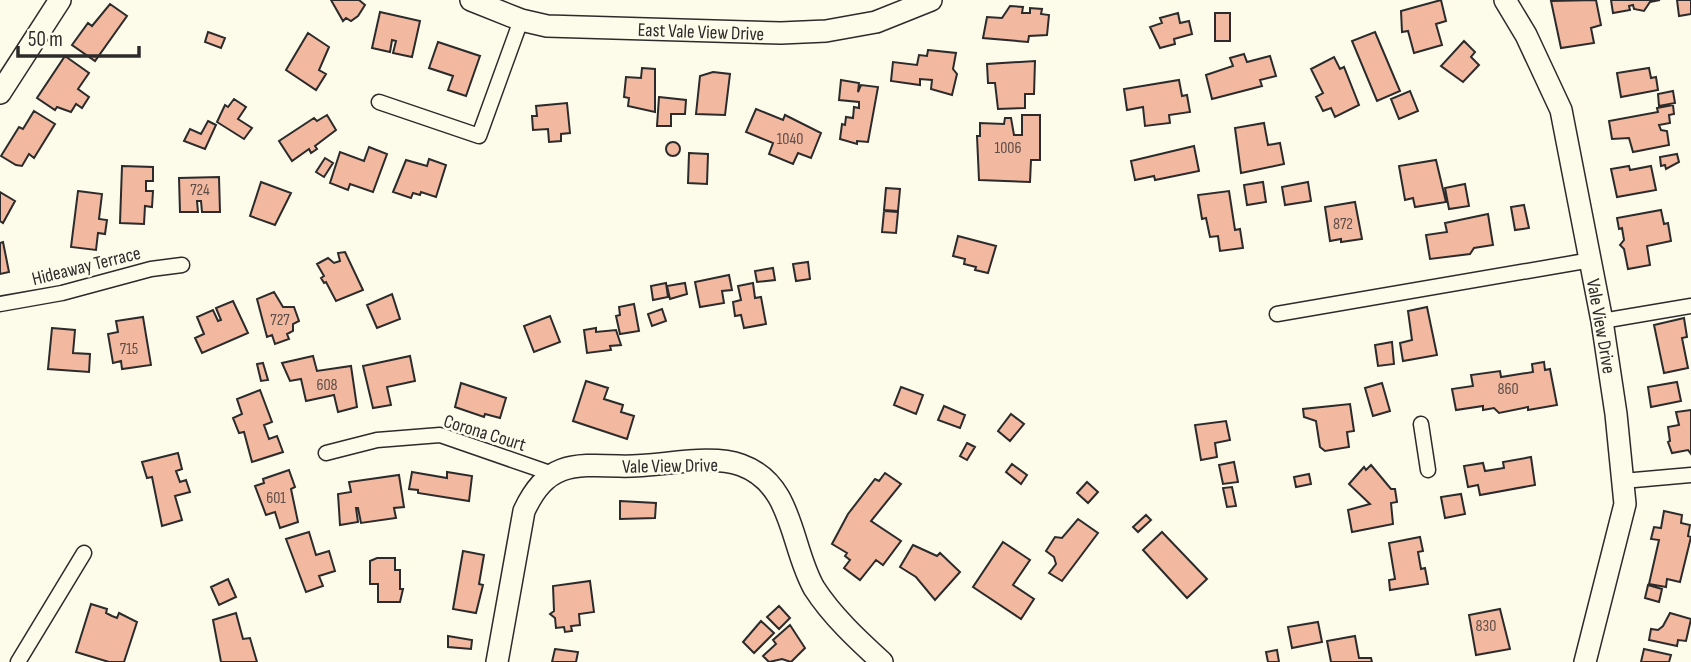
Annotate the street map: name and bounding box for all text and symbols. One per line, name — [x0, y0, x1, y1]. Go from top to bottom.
scale bar — [18, 14, 138, 58]
street label: East Vale View Drive — [637, 19, 765, 46]
text: 50 m — [28, 27, 63, 52]
house number: 1040 — [777, 130, 803, 149]
house number: 1006 — [995, 139, 1021, 158]
house number: 724 — [190, 181, 210, 200]
house number: 872 — [1333, 215, 1353, 234]
street label: Hideaway Terrace — [30, 242, 143, 291]
street label: Vale View Drive — [1581, 277, 1620, 376]
house number: 727 — [270, 311, 290, 330]
house number: 715 — [120, 340, 138, 359]
house number: 608 — [316, 376, 338, 395]
house number: 860 — [1497, 380, 1519, 399]
street label: Corona Court — [441, 410, 529, 457]
street label: Vale View Drive — [622, 454, 718, 479]
house number: 601 — [266, 489, 286, 508]
house number: 830 — [1476, 617, 1496, 636]

